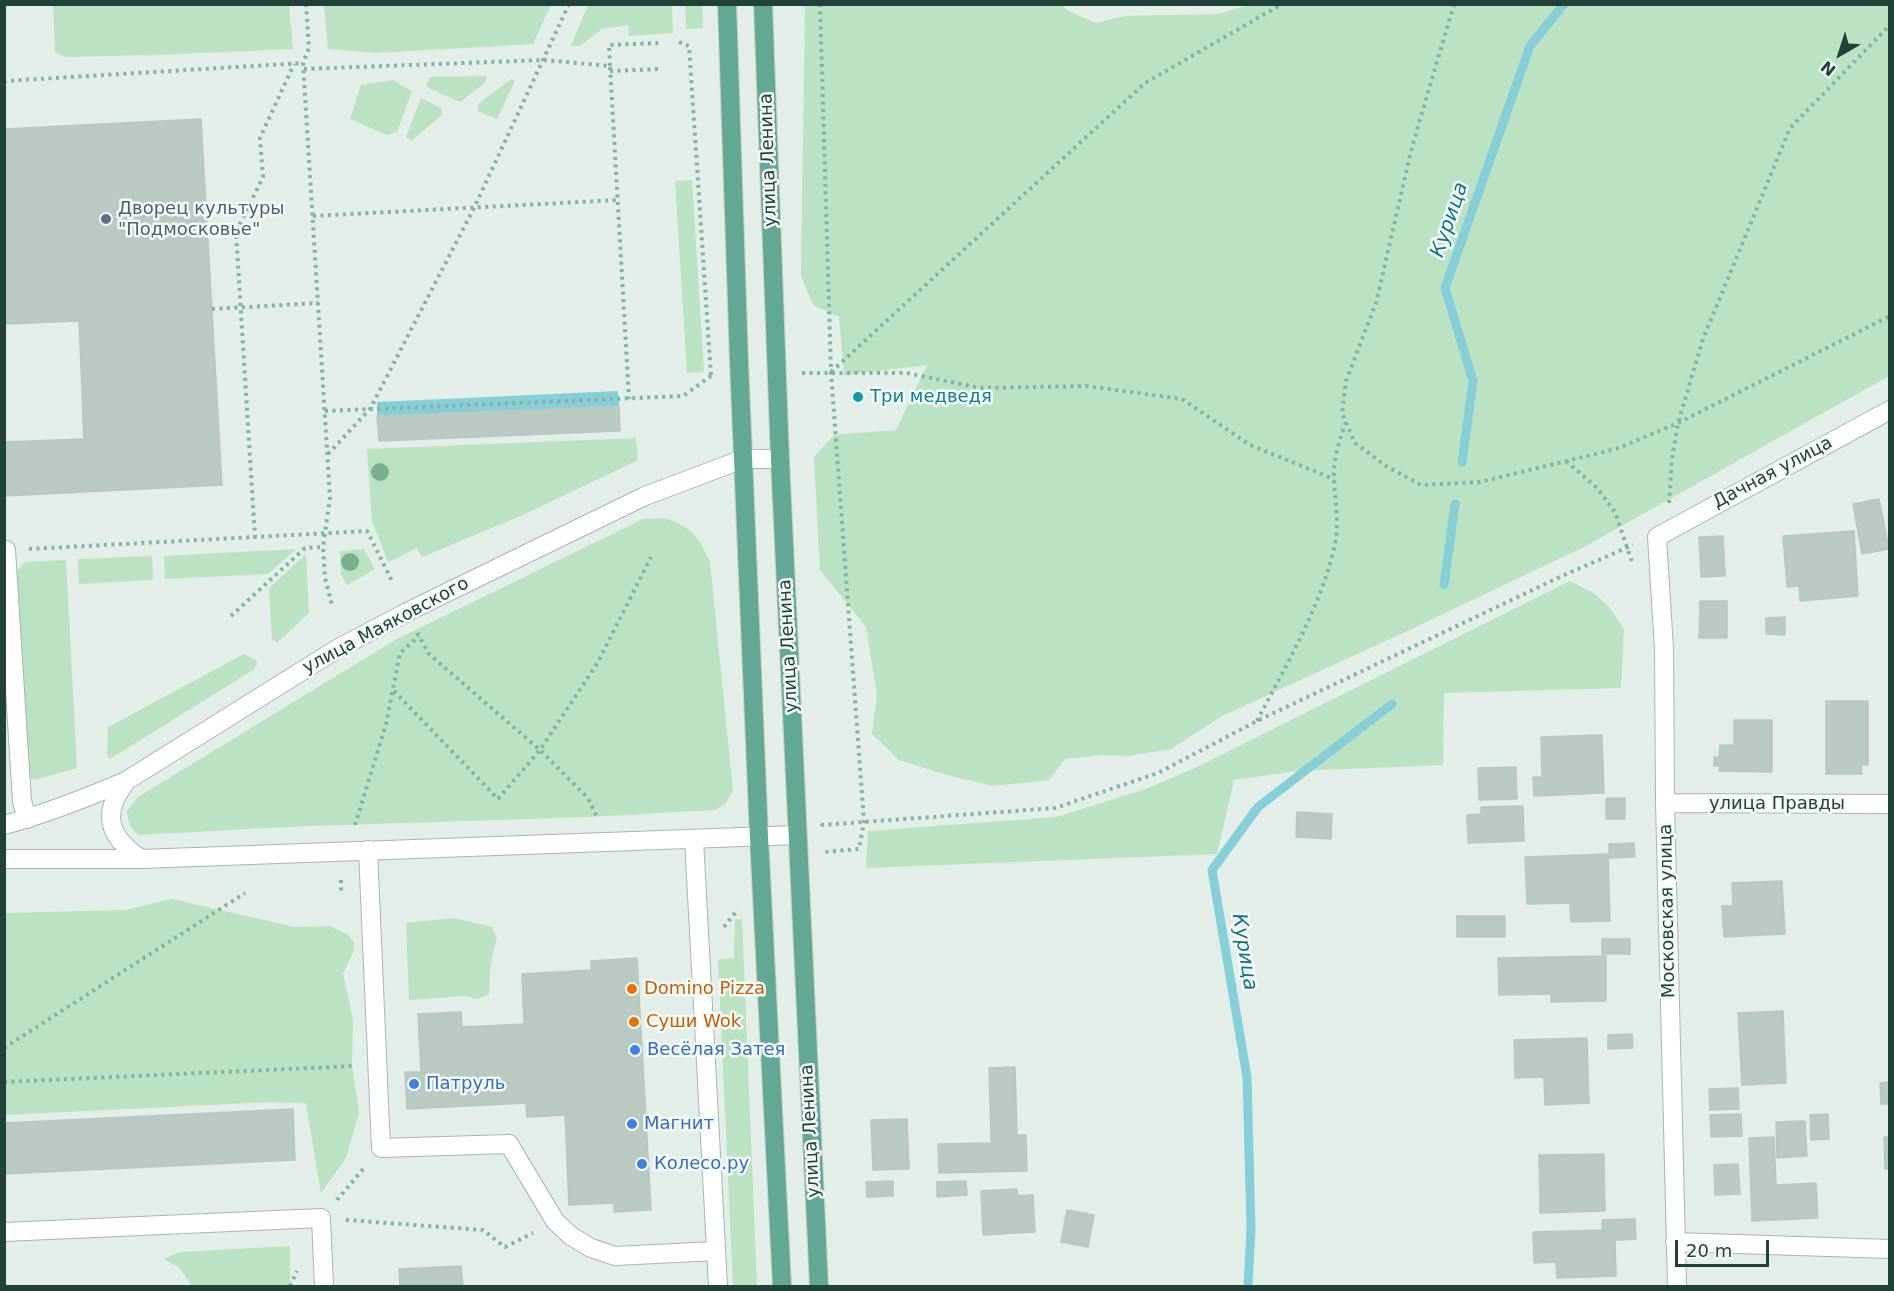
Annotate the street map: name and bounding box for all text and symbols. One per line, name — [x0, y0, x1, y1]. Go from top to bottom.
north arrow — [1810, 24, 1870, 84]
text: N — [1817, 57, 1840, 80]
street label: улица Ленина — [756, 93, 782, 227]
water label: Курица — [1426, 179, 1474, 261]
place label: Дворец культуры "Подмосковье" — [118, 198, 285, 240]
marker: Дворец культуры "Подмосковье" — [99, 212, 113, 226]
place label: Три медведя — [870, 386, 992, 408]
marker: Три медведя — [851, 390, 865, 404]
street label: Дачная улица — [1710, 432, 1836, 514]
street label: улица Маяковского — [299, 573, 473, 679]
street label: улица Ленина — [775, 579, 803, 713]
street label: улица Правды — [1709, 793, 1845, 815]
street label: Московская улица — [1656, 824, 1680, 998]
water label: Курица — [1226, 912, 1262, 992]
place label: Domino Pizza — [644, 978, 765, 1000]
marker: Domino Pizza — [625, 982, 639, 996]
place label: Суши Wok — [646, 1011, 741, 1033]
marker: Суши Wok — [627, 1015, 641, 1029]
place label: Весёлая Затея — [647, 1039, 785, 1061]
marker: Весёлая Затея — [628, 1043, 642, 1057]
street label: улица Ленина — [797, 1064, 825, 1198]
place label: Патруль — [426, 1073, 505, 1095]
marker: Патруль — [407, 1077, 421, 1091]
place label: Магнит — [644, 1113, 714, 1135]
marker: Магнит — [625, 1117, 639, 1131]
place label: Колесо.ру — [654, 1153, 749, 1175]
marker: Колесо.ру — [635, 1157, 649, 1171]
scale bar — [1678, 1228, 1772, 1266]
text: 20 m — [1686, 1240, 1732, 1261]

